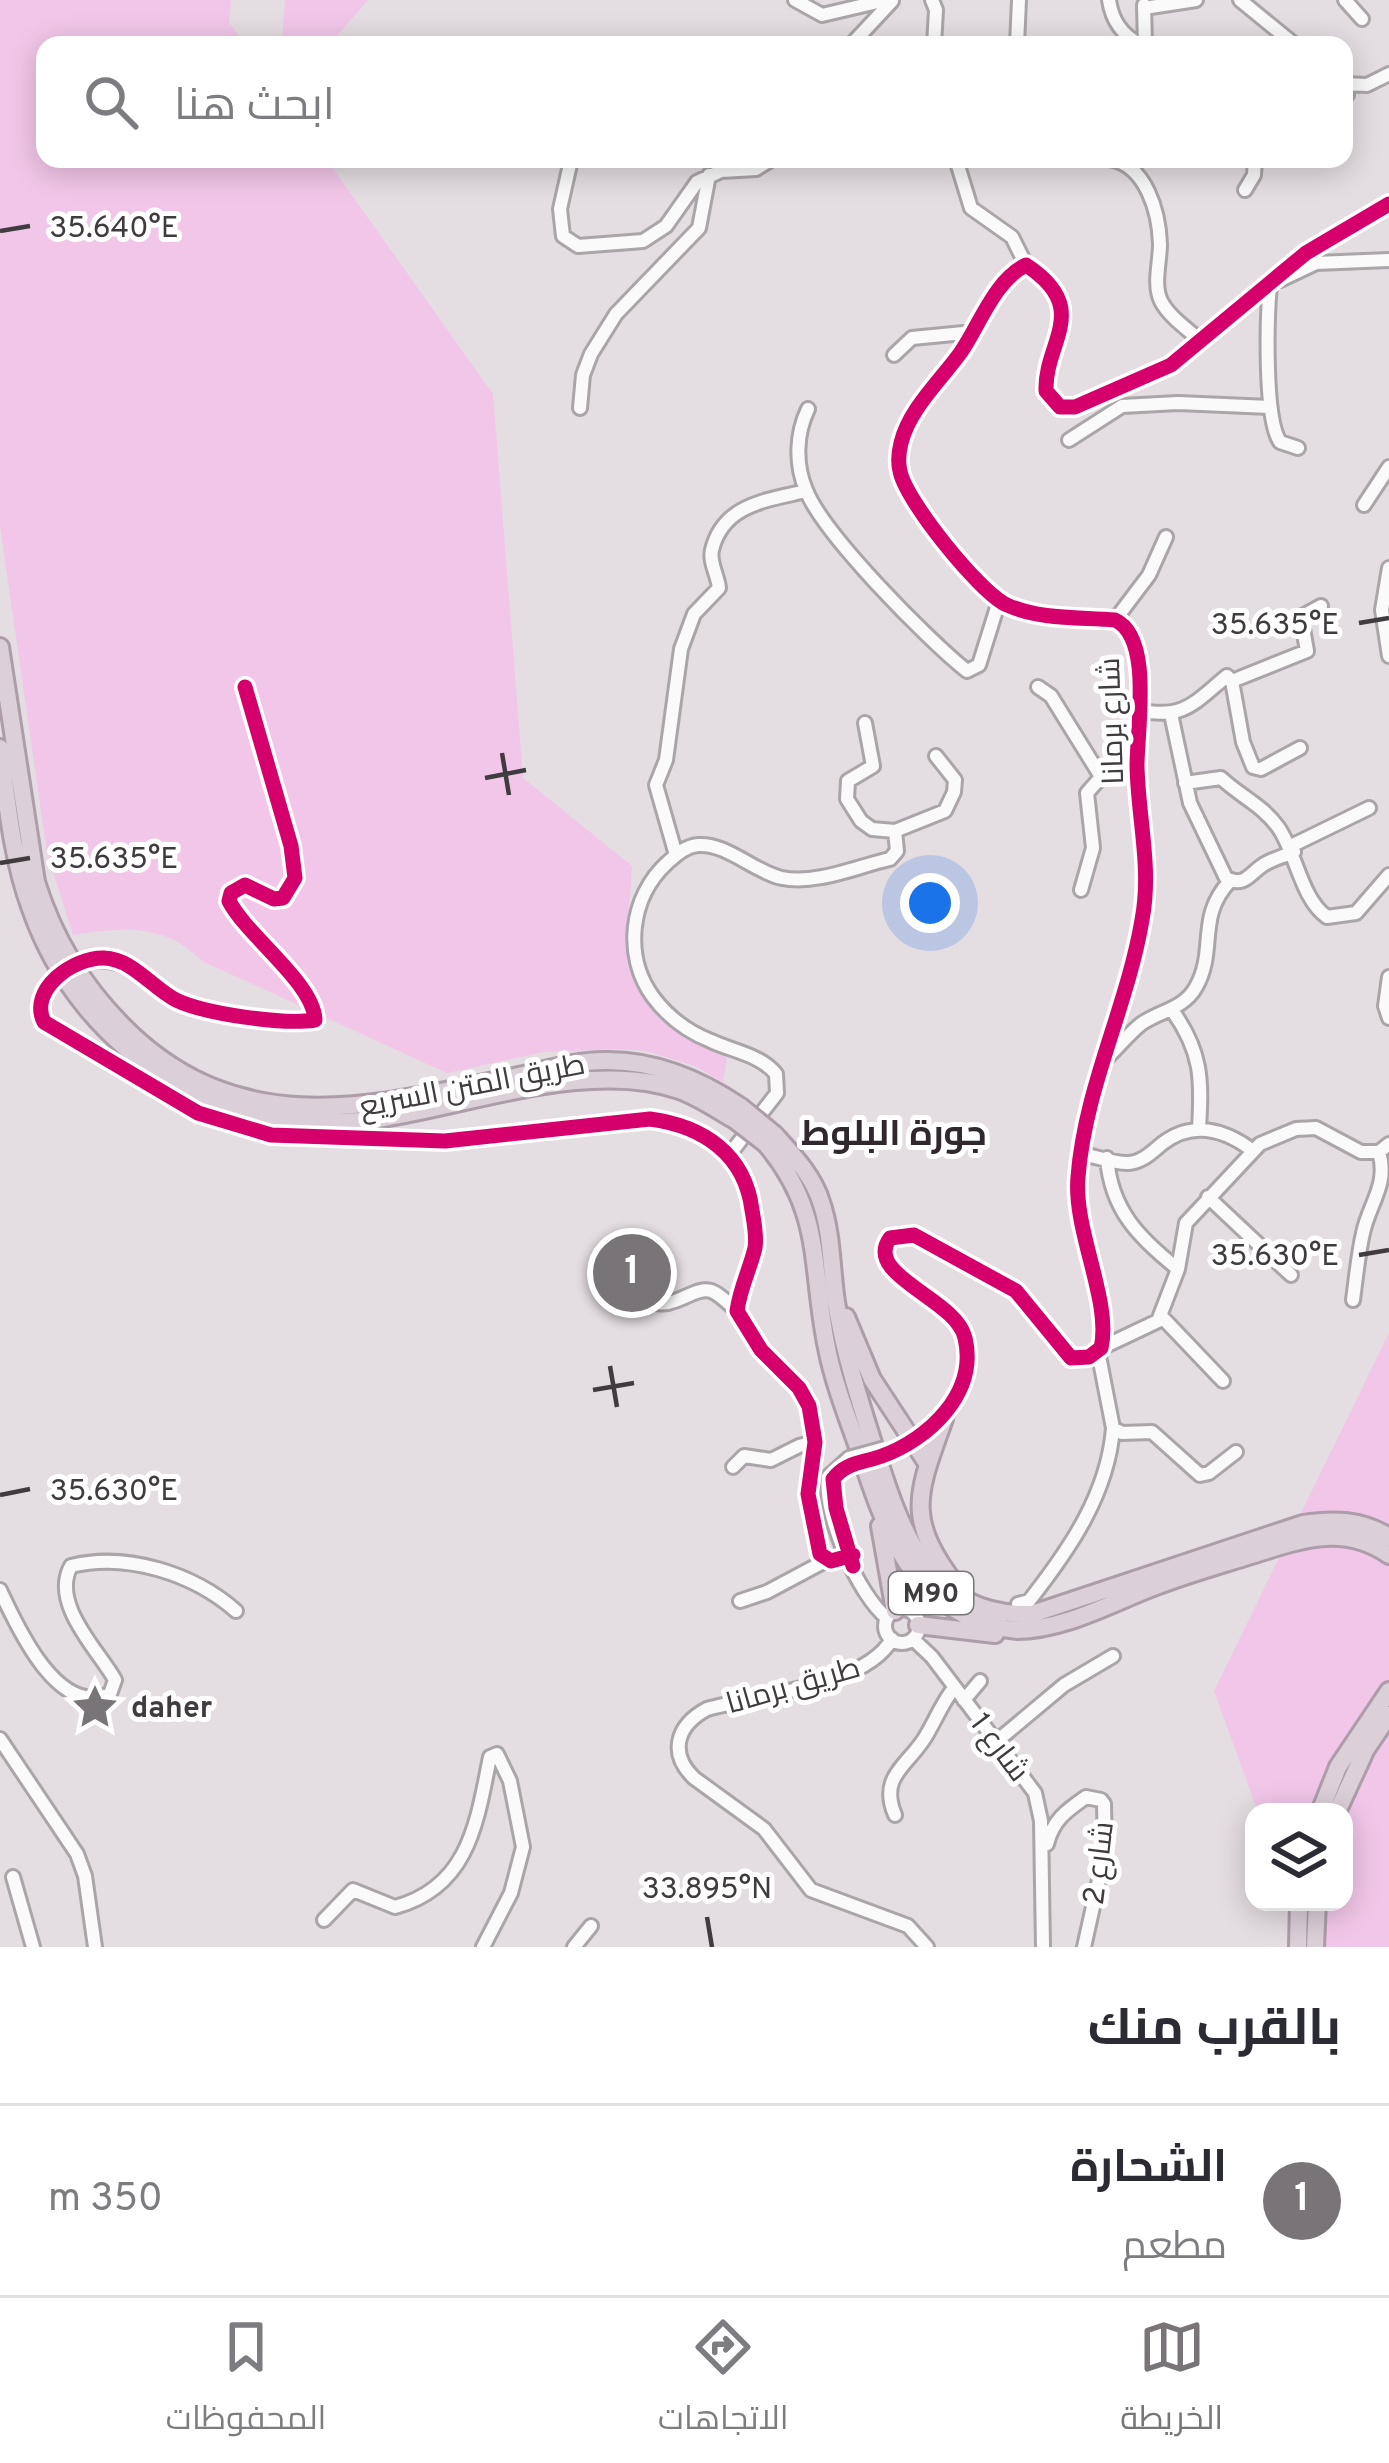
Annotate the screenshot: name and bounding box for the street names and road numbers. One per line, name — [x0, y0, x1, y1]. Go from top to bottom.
street label: شارع برمانا — [1093, 657, 1134, 785]
street label: طريق المتن السريع — [357, 1047, 588, 1127]
road number: M90 — [889, 1572, 973, 1614]
street label: طريق برمانا — [722, 1651, 865, 1724]
street label: شارع 1 — [960, 1707, 1036, 1790]
street label: شارع 2 — [1077, 1820, 1124, 1907]

